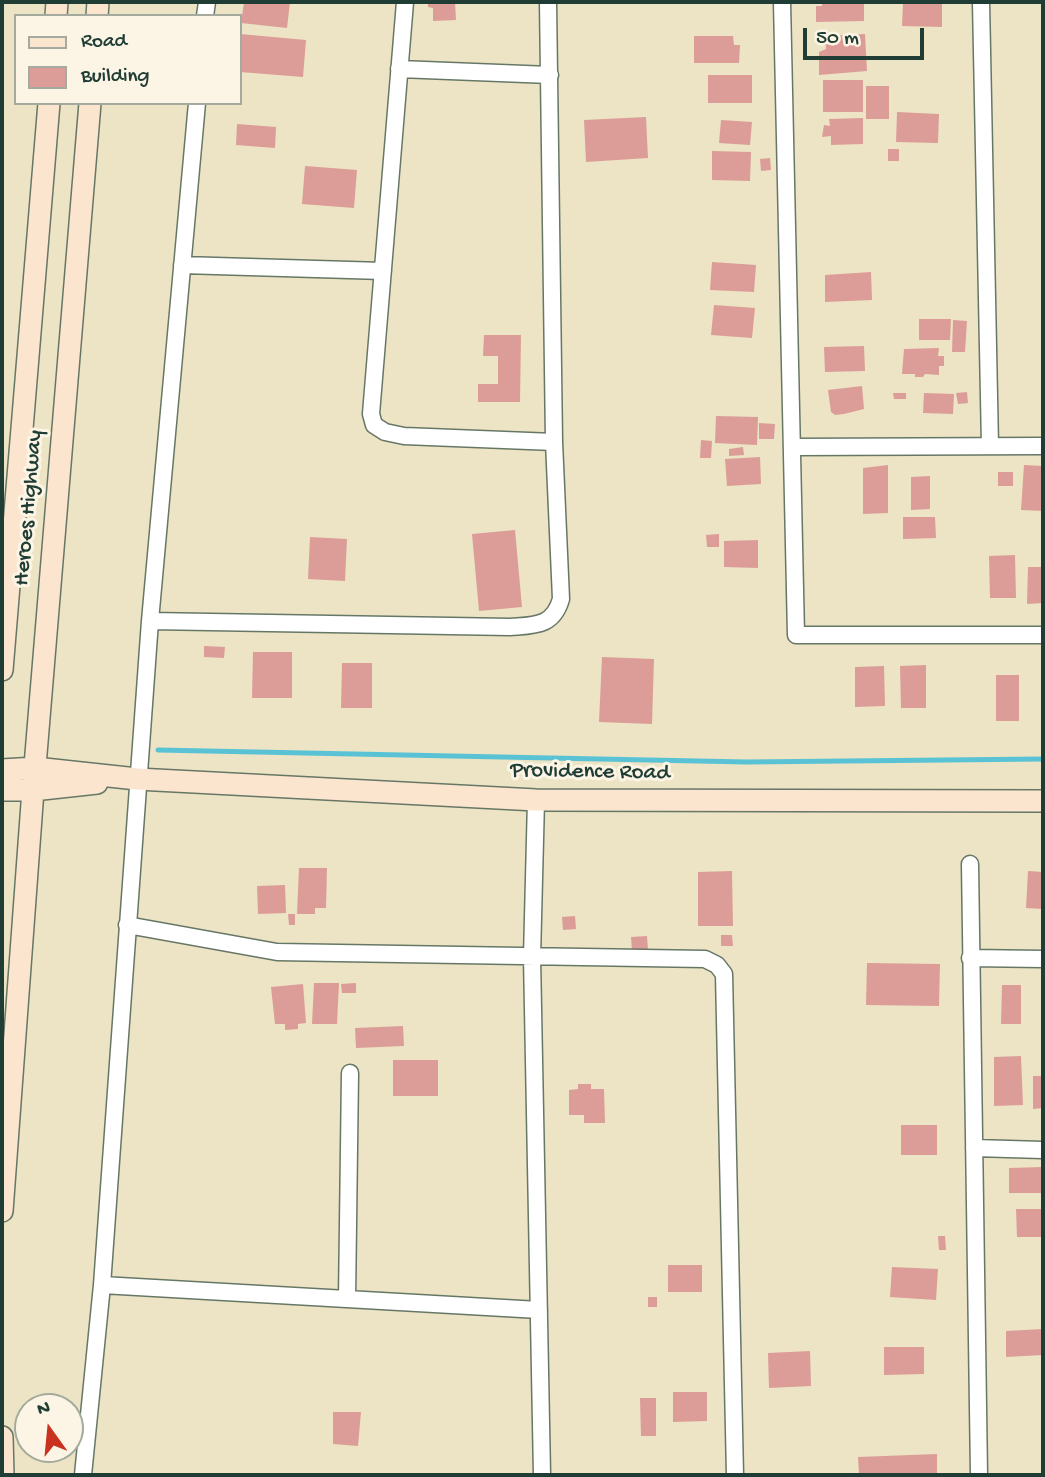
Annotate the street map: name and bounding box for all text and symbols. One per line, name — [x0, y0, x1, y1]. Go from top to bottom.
legend — [14, 14, 242, 105]
scale bar — [807, 14, 928, 58]
text: 50 m — [816, 27, 859, 52]
text: Road — [81, 30, 127, 55]
text: Building — [81, 65, 150, 90]
street label: Heroes Highway — [9, 429, 51, 587]
street label: Providence Road — [510, 758, 670, 788]
north arrow — [14, 1393, 84, 1463]
text: N — [35, 1396, 53, 1422]

